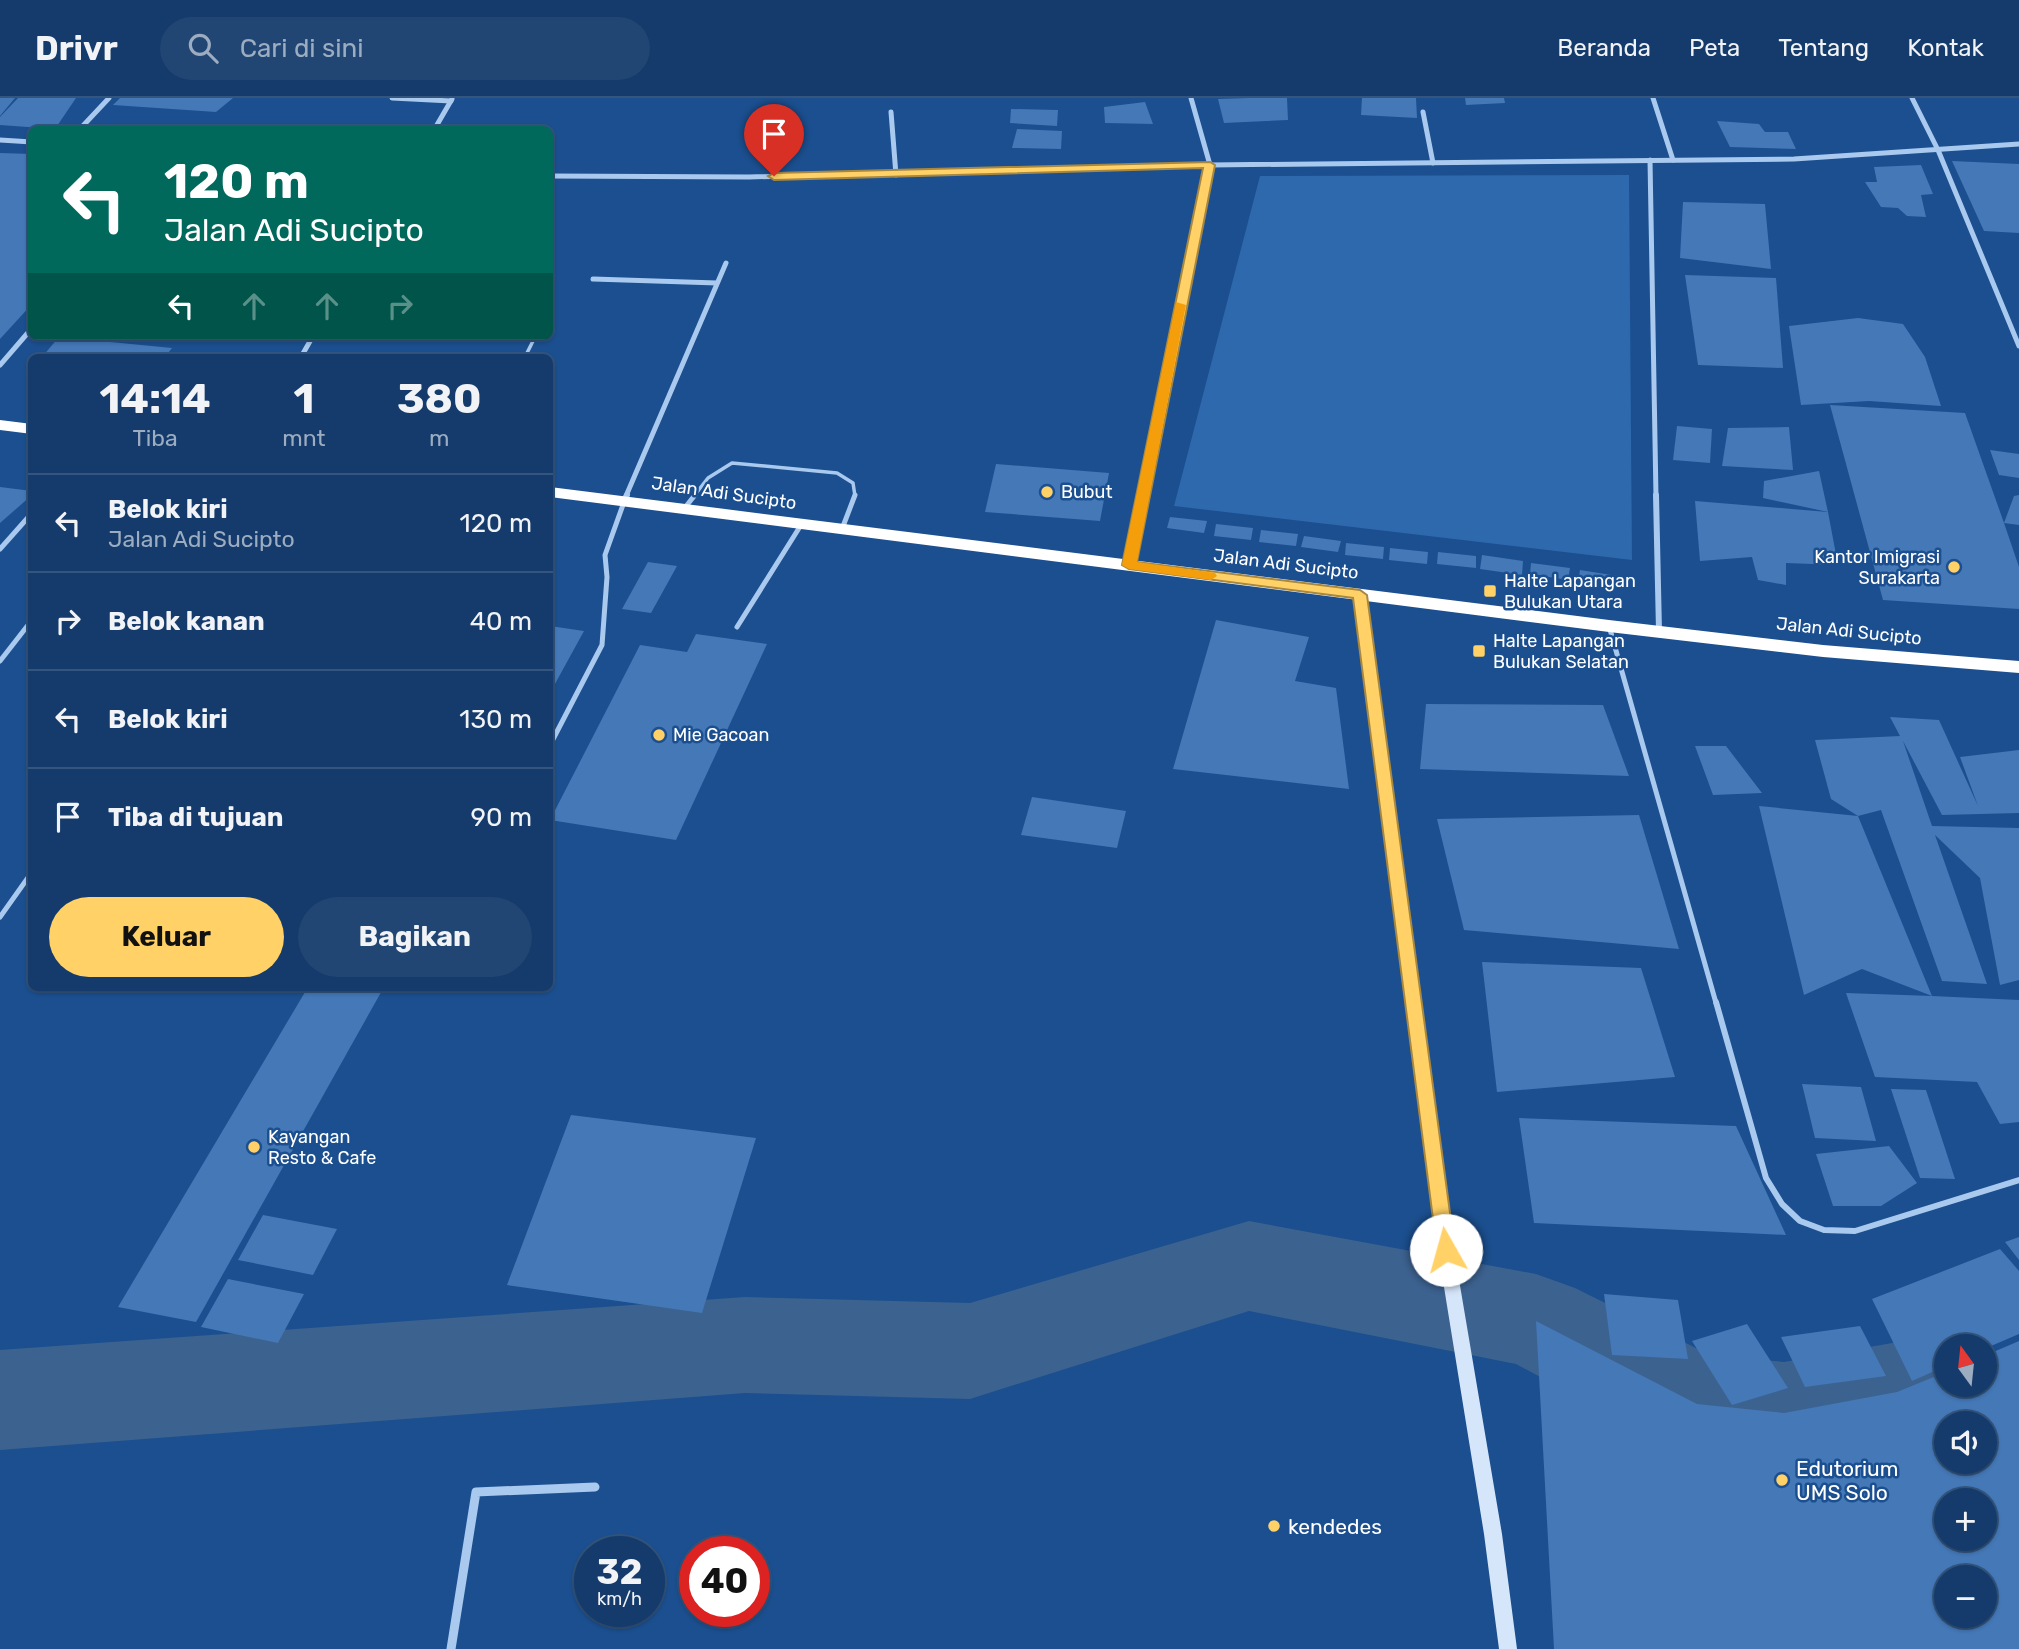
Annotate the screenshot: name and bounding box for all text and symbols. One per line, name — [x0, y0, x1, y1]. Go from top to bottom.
search box — [160, 17, 650, 80]
text: Drivr — [35, 29, 118, 68]
icon: search — [184, 29, 222, 67]
text: Cari di sini — [240, 33, 364, 64]
text: Beranda — [1557, 34, 1651, 62]
text: Peta — [1689, 34, 1740, 62]
text: Tentang — [1778, 34, 1869, 62]
text: Kontak — [1907, 34, 1984, 62]
pin — [744, 104, 804, 176]
icon: arrive — [755, 115, 793, 153]
text: 120 m — [164, 152, 309, 210]
icon: left — [49, 154, 140, 245]
text: Jalan Adi Sucipto — [164, 211, 424, 249]
icon: left — [162, 287, 200, 325]
icon: ahead — [235, 287, 273, 325]
icon: ahead — [308, 287, 346, 325]
icon: right — [381, 287, 419, 325]
text: 14:14 — [99, 374, 211, 424]
text: 1 — [293, 374, 314, 424]
text: 380 — [397, 374, 482, 424]
text: Tiba — [133, 424, 178, 452]
text: mnt — [282, 424, 325, 452]
text: m — [429, 424, 449, 452]
street label: Jalan Adi Sucipto — [650, 472, 798, 514]
place label: Bubut — [1061, 481, 1112, 503]
marker: Bubut — [1039, 484, 1055, 500]
text: Belok kiri — [108, 494, 228, 525]
icon: left — [49, 504, 87, 542]
text: 120 m — [460, 508, 532, 539]
text: Jalan Adi Sucipto — [108, 525, 295, 553]
street label: Jalan Adi Sucipto — [1212, 544, 1360, 584]
place label: Kantor Imigrasi Surakarta — [1814, 546, 1940, 589]
marker: Kantor Imigrasi Surakarta — [1946, 559, 1962, 575]
place label: Halte Lapangan Bulukan Utara — [1504, 570, 1636, 613]
marker: Halte Lapangan Bulukan Utara — [1482, 583, 1498, 599]
icon: right — [49, 602, 87, 640]
text: Belok kanan — [108, 606, 265, 637]
text: 40 m — [470, 606, 532, 637]
street label: Jalan Adi Sucipto — [1775, 612, 1923, 650]
place label: Halte Lapangan Bulukan Selatan — [1493, 630, 1629, 673]
marker: Halte Lapangan Bulukan Selatan — [1471, 643, 1487, 659]
icon: left — [49, 700, 87, 738]
text: Belok kiri — [108, 704, 228, 735]
text: 130 m — [459, 704, 532, 735]
place label: Mie Gacoan — [673, 724, 769, 746]
marker: Mie Gacoan — [651, 727, 667, 743]
icon: arrive — [49, 798, 87, 836]
text: Tiba di tujuan — [108, 802, 283, 833]
text: 90 m — [471, 802, 532, 833]
button: Keluar — [49, 897, 284, 977]
button: Bagikan — [298, 897, 532, 977]
place label: Kayangan Resto & Cafe — [268, 1126, 376, 1169]
marker: Kayangan Resto & Cafe — [246, 1139, 262, 1155]
position arrow — [1409, 1213, 1483, 1287]
north arrow — [1934, 1334, 1997, 1396]
map controls — [1934, 1334, 1997, 1628]
button: sound — [1934, 1411, 1997, 1474]
place label: Edutorium UMS Solo — [1796, 1456, 1898, 1505]
marker: Edutorium UMS Solo — [1774, 1472, 1790, 1488]
button: + — [1934, 1488, 1997, 1551]
place label: kendedes — [1288, 1514, 1382, 1539]
marker: kendedes — [1266, 1518, 1282, 1534]
speed limit sign: 40 — [679, 1536, 770, 1627]
text: 32 — [597, 1551, 642, 1593]
button: − — [1934, 1565, 1997, 1628]
text: km/h — [597, 1588, 642, 1610]

